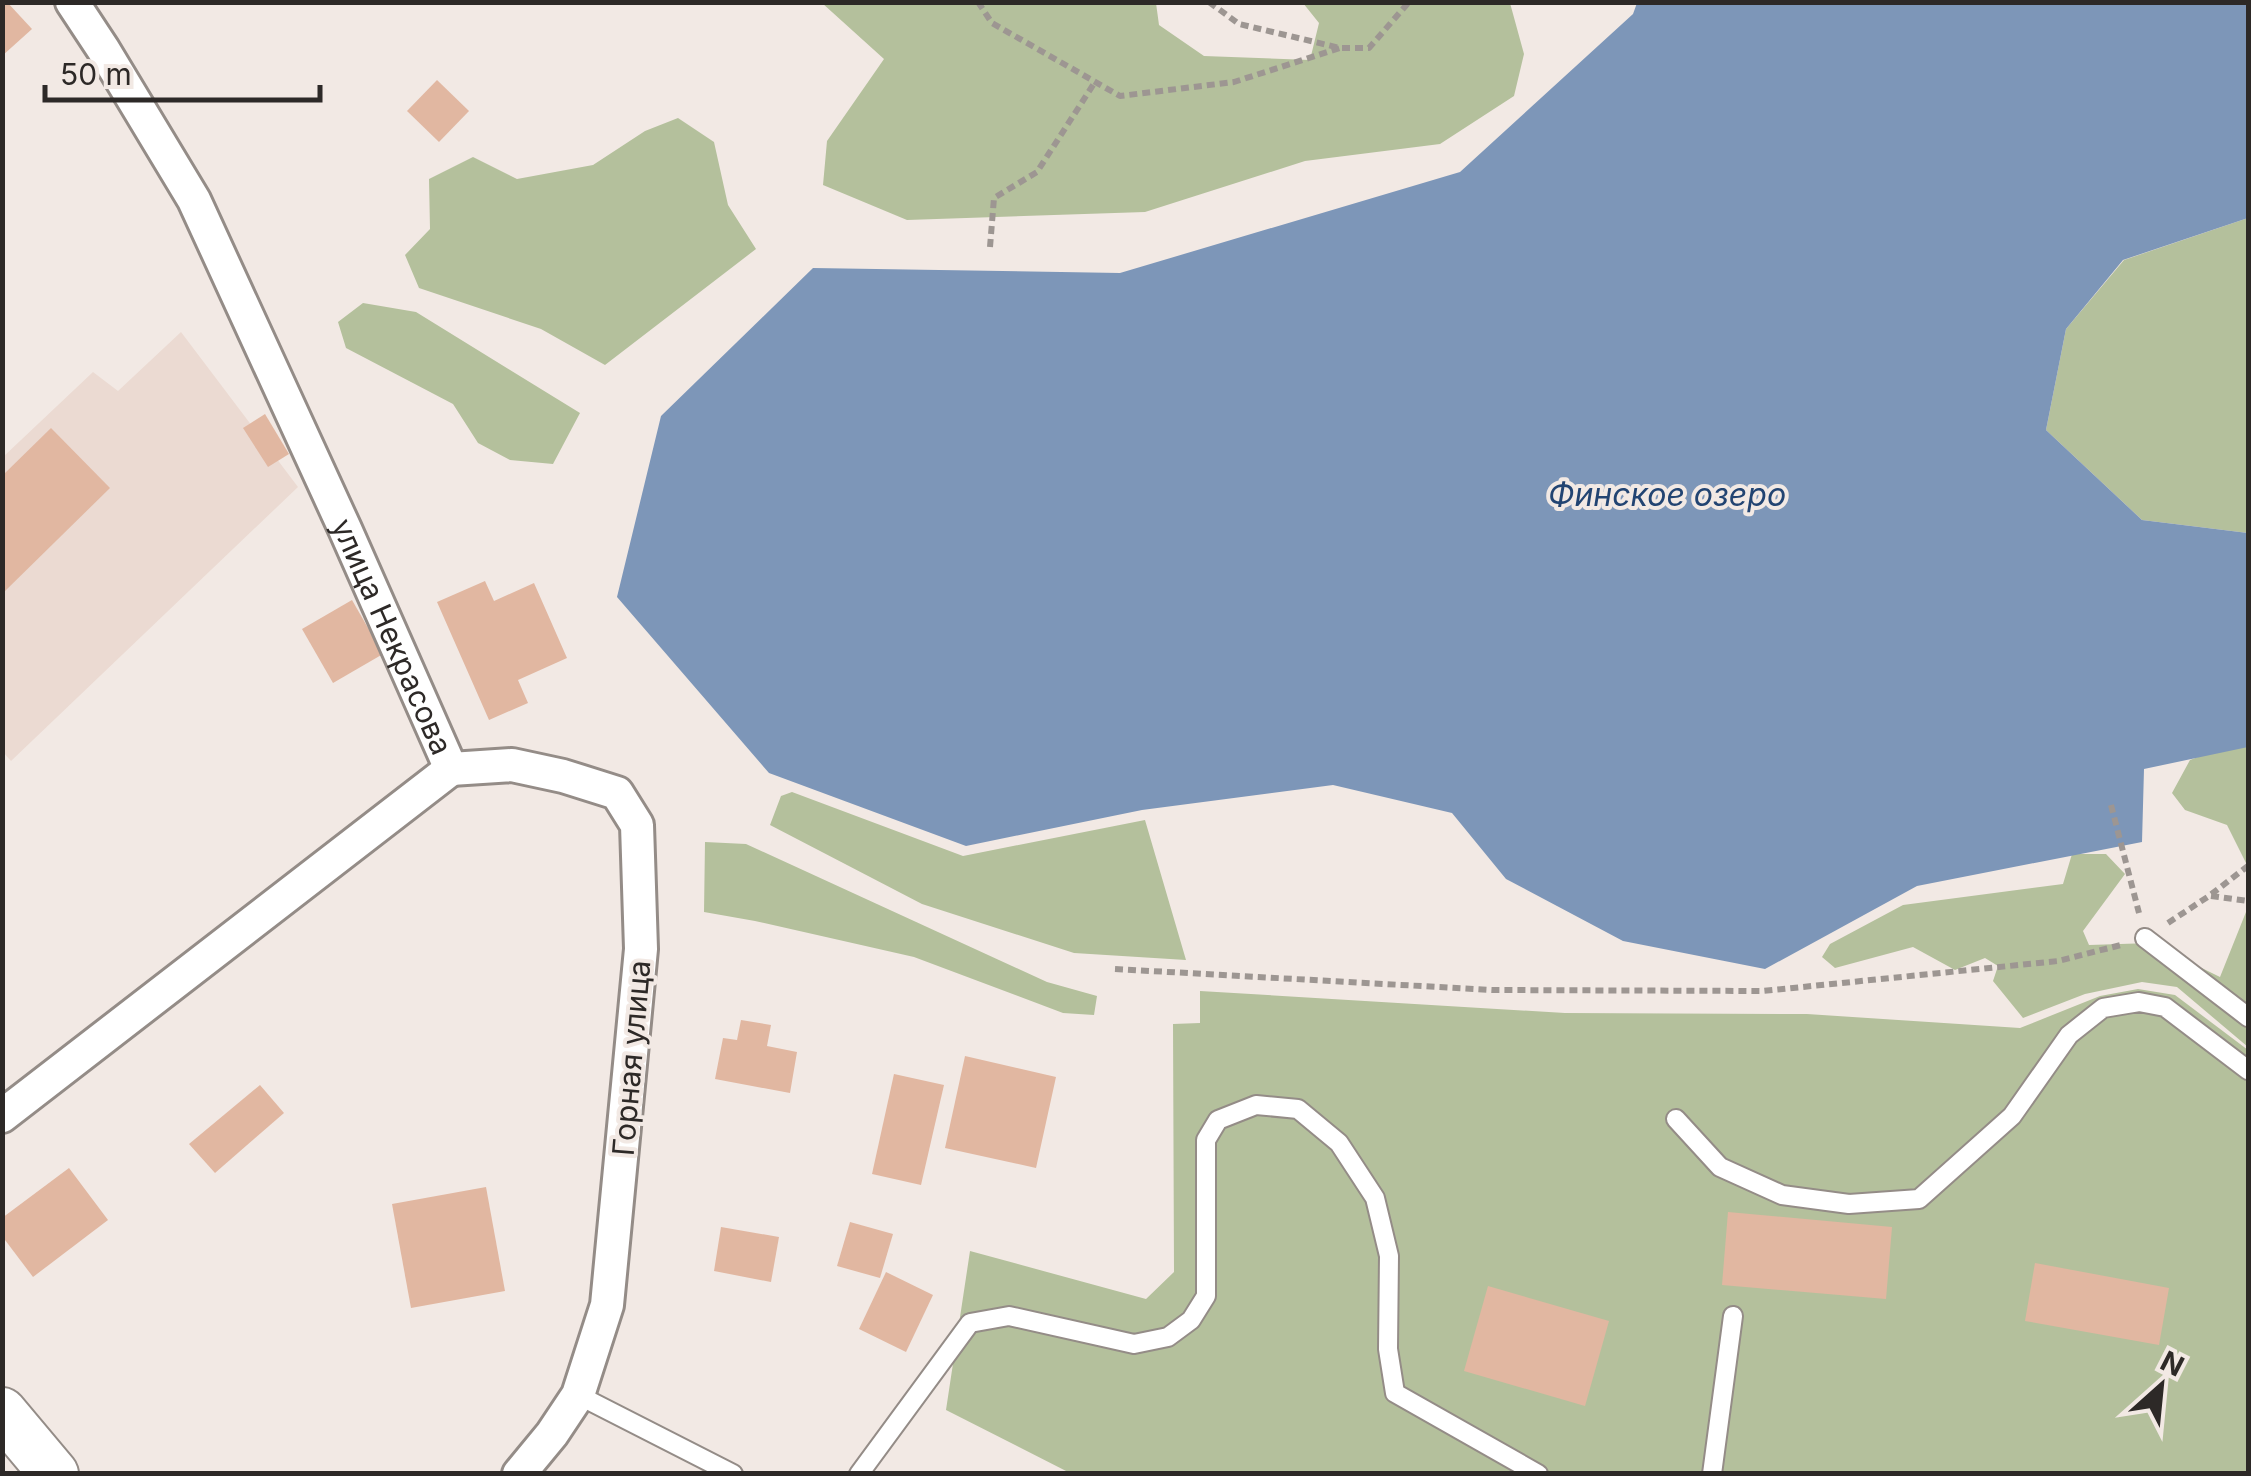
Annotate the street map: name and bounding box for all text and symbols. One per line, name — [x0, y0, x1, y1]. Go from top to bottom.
scale bar — [45, 40, 320, 102]
text: 50 m — [60, 56, 132, 92]
water label: Финское озеро — [1548, 475, 1786, 514]
street label: улица Некрасова — [325, 513, 460, 760]
street label: Горная улица — [605, 959, 657, 1157]
north arrow — [2111, 1336, 2211, 1436]
text: N — [2155, 1344, 2190, 1384]

